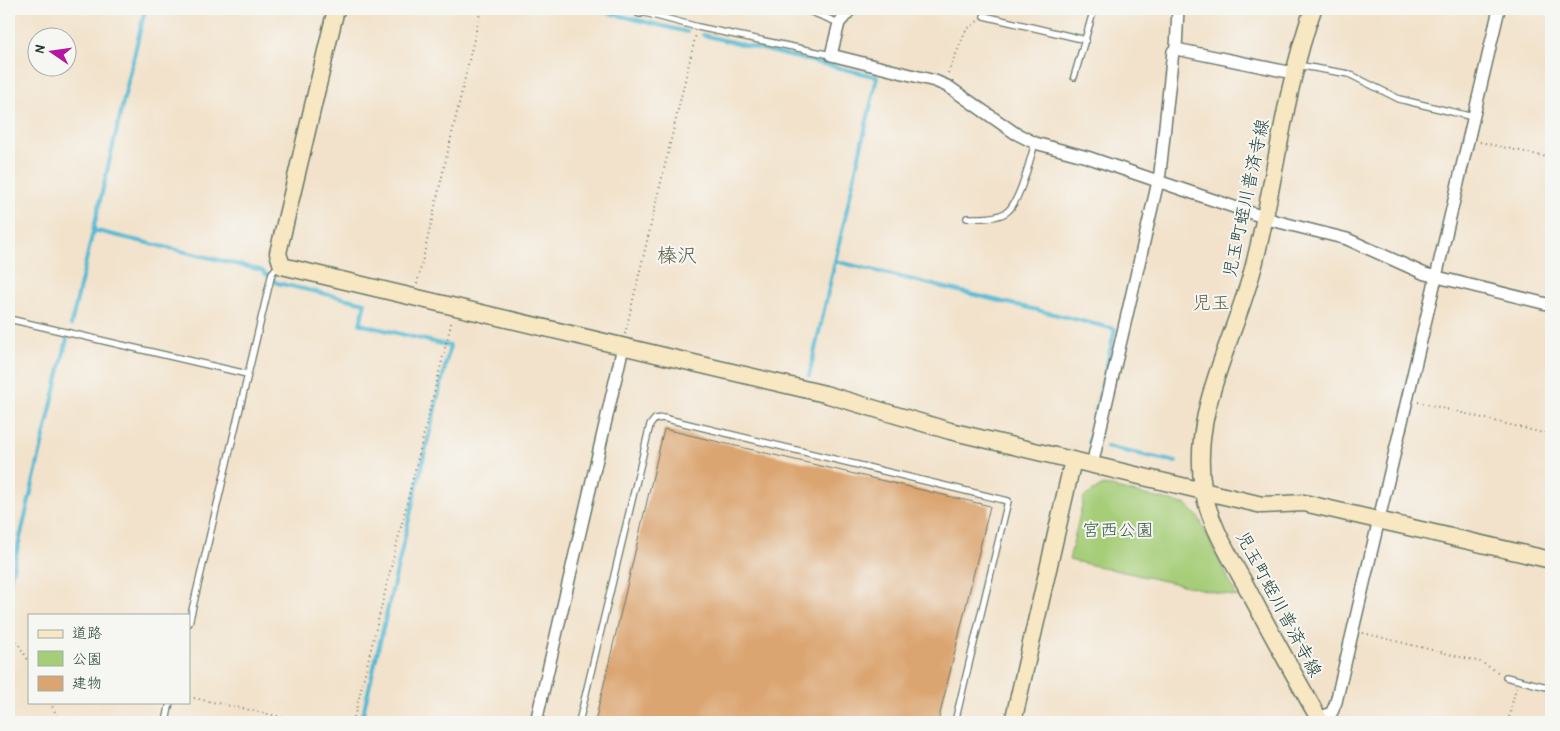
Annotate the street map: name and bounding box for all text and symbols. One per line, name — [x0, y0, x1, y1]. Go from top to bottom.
north arrow — [28, 28, 78, 78]
text: N — [29, 43, 49, 55]
street label: 児玉町蛭川普済寺線 — [1216, 116, 1275, 280]
district label: 榛沢 — [657, 241, 697, 268]
district label: 児玉 — [1192, 289, 1230, 315]
park label: 宮西公園 — [1082, 517, 1154, 542]
street label: 児玉町蛭川普済寺線 — [1230, 526, 1329, 681]
legend — [28, 614, 190, 704]
text: 道路 — [72, 622, 102, 643]
text: 公園 — [72, 648, 102, 669]
text: 建物 — [72, 672, 102, 693]

